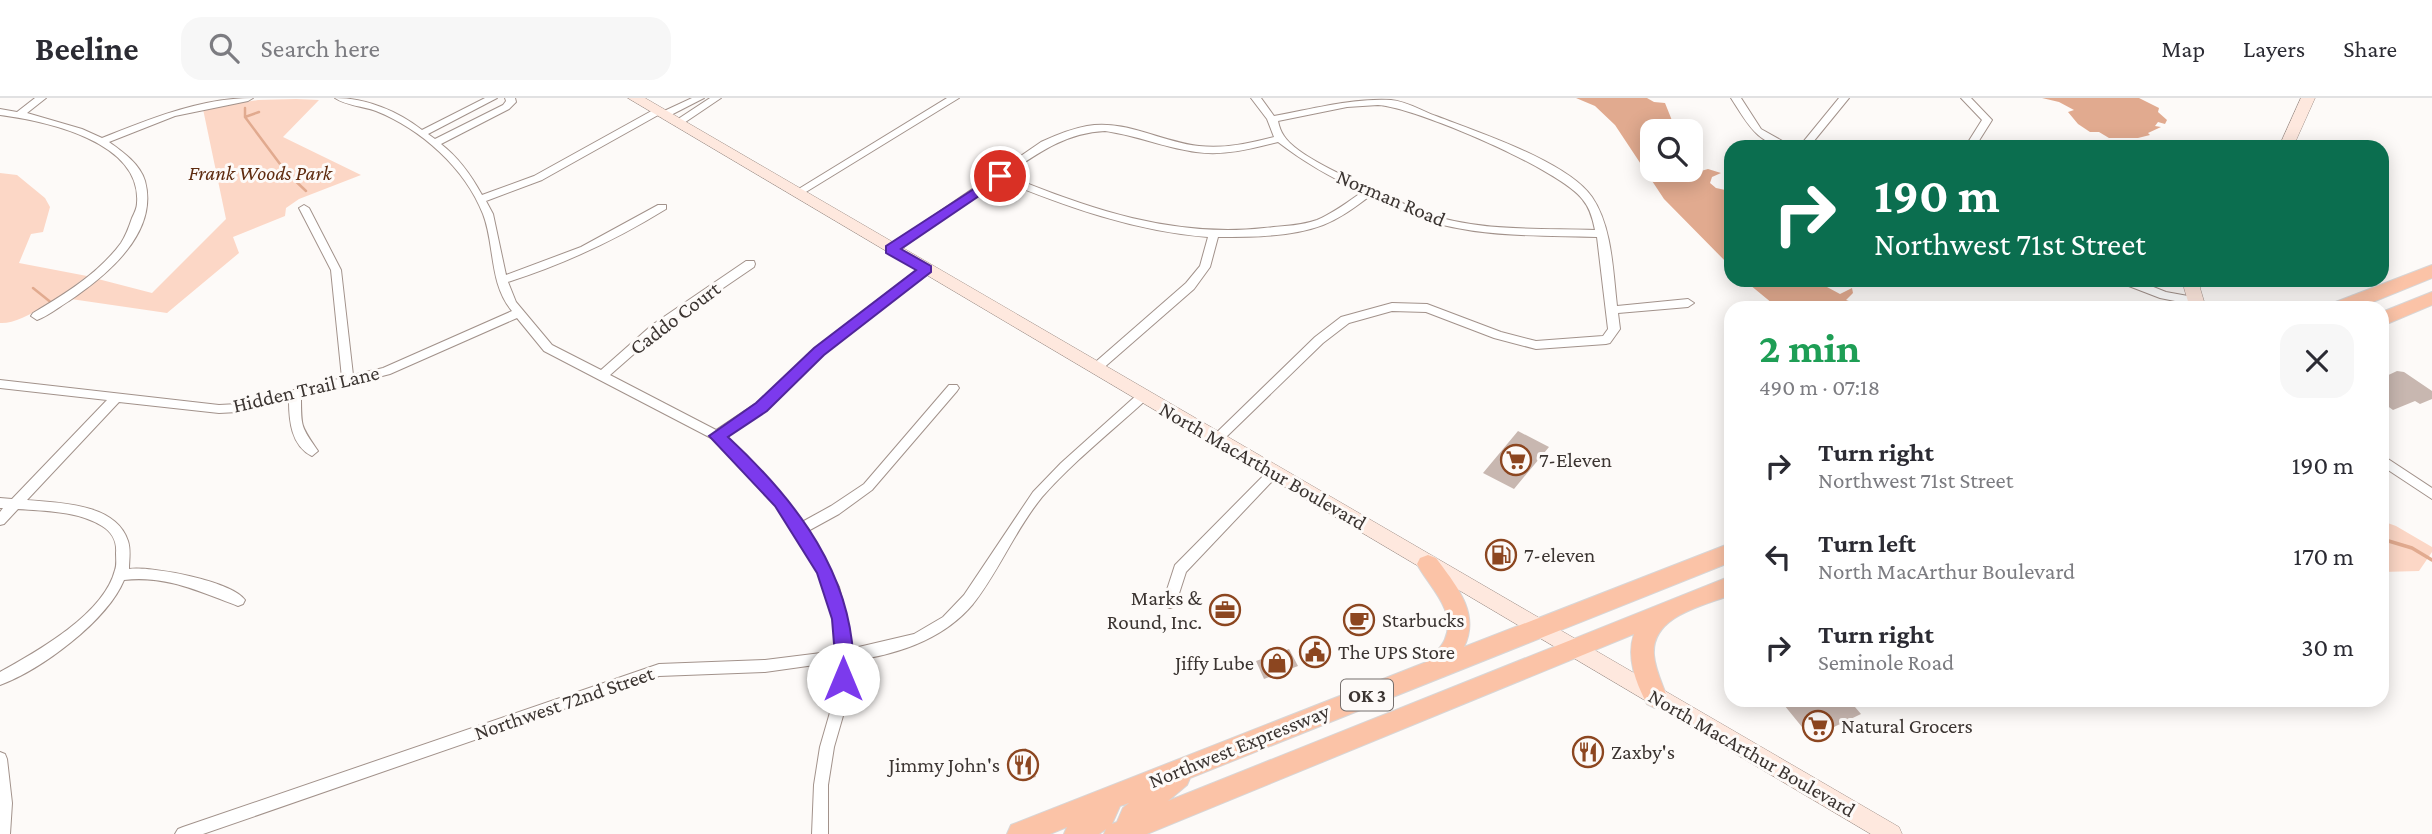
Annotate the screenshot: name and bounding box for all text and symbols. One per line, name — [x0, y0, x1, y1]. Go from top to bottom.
search box — [181, 17, 671, 80]
icon: search — [205, 29, 243, 67]
text: Beeline — [35, 30, 139, 67]
text: Search here — [261, 34, 380, 63]
text: Map — [2161, 35, 2205, 62]
text: Layers — [2243, 35, 2305, 62]
text: Share — [2343, 35, 2397, 62]
map controls — [1640, 119, 1703, 182]
button: search — [1640, 119, 1703, 182]
pin — [970, 146, 1030, 206]
icon: arrive — [981, 157, 1019, 195]
park label: Frank Woods Park — [188, 161, 333, 185]
street label: Norman Road — [1333, 164, 1449, 232]
icon: right — [1759, 168, 1850, 259]
text: 190 m — [1874, 168, 2000, 223]
text: Northwest 71st Street — [1874, 226, 2146, 262]
street label: Caddo Court — [625, 276, 726, 360]
text: 2 min — [1759, 324, 1860, 371]
button: close — [2280, 324, 2354, 398]
street label: Hidden Trail Lane — [230, 360, 382, 418]
text: 490 m · 07:18 — [1759, 374, 1880, 400]
street label: North MacArthur Boulevard — [1155, 397, 1371, 535]
text: Turn right — [1818, 438, 1934, 467]
supermarket icon: 7-Eleven — [1499, 443, 1533, 477]
icon: right — [1759, 447, 1797, 485]
place label: 7-Eleven — [1539, 448, 1612, 472]
text: 190 m — [2292, 451, 2354, 480]
text: Northwest 71st Street — [1818, 467, 2013, 493]
text: Turn left — [1818, 529, 1916, 558]
fuel station icon: 7-eleven — [1484, 538, 1518, 572]
icon: left — [1759, 538, 1797, 576]
text: 170 m — [2293, 542, 2354, 571]
place label: 7-eleven — [1524, 543, 1595, 567]
text: North MacArthur Boulevard — [1818, 558, 2075, 584]
place label: Marks & Round, Inc. — [1107, 586, 1202, 634]
office icon: Marks & Round, Inc. — [1208, 593, 1242, 627]
cafe icon: Starbucks — [1342, 603, 1376, 637]
place label: Starbucks — [1382, 608, 1464, 632]
text: Turn right — [1818, 620, 1934, 649]
icon: right — [1759, 629, 1797, 667]
text: 30 m — [2301, 633, 2354, 662]
public building icon: The UPS Store — [1298, 635, 1332, 669]
place label: The UPS Store — [1338, 640, 1455, 664]
position arrow — [806, 642, 880, 716]
shop icon: Jiffy Lube — [1260, 646, 1294, 680]
text: Seminole Road — [1818, 649, 1954, 675]
place label: Jiffy Lube — [1173, 651, 1254, 675]
street label: Northwest 72nd Street — [471, 661, 658, 745]
road number: OK 3 — [1341, 680, 1393, 710]
street label: North MacArthur Boulevard — [1644, 684, 1860, 822]
street label: Northwest Expressway — [1145, 699, 1333, 793]
supermarket icon: Natural Grocers — [1801, 709, 1835, 743]
place label: Natural Grocers — [1841, 714, 1973, 738]
restaurant icon: Zaxby's — [1571, 735, 1605, 769]
place label: Zaxby's — [1611, 740, 1675, 764]
restaurant icon: Jimmy John's — [1006, 748, 1040, 782]
place label: Jimmy John's — [887, 753, 1000, 777]

